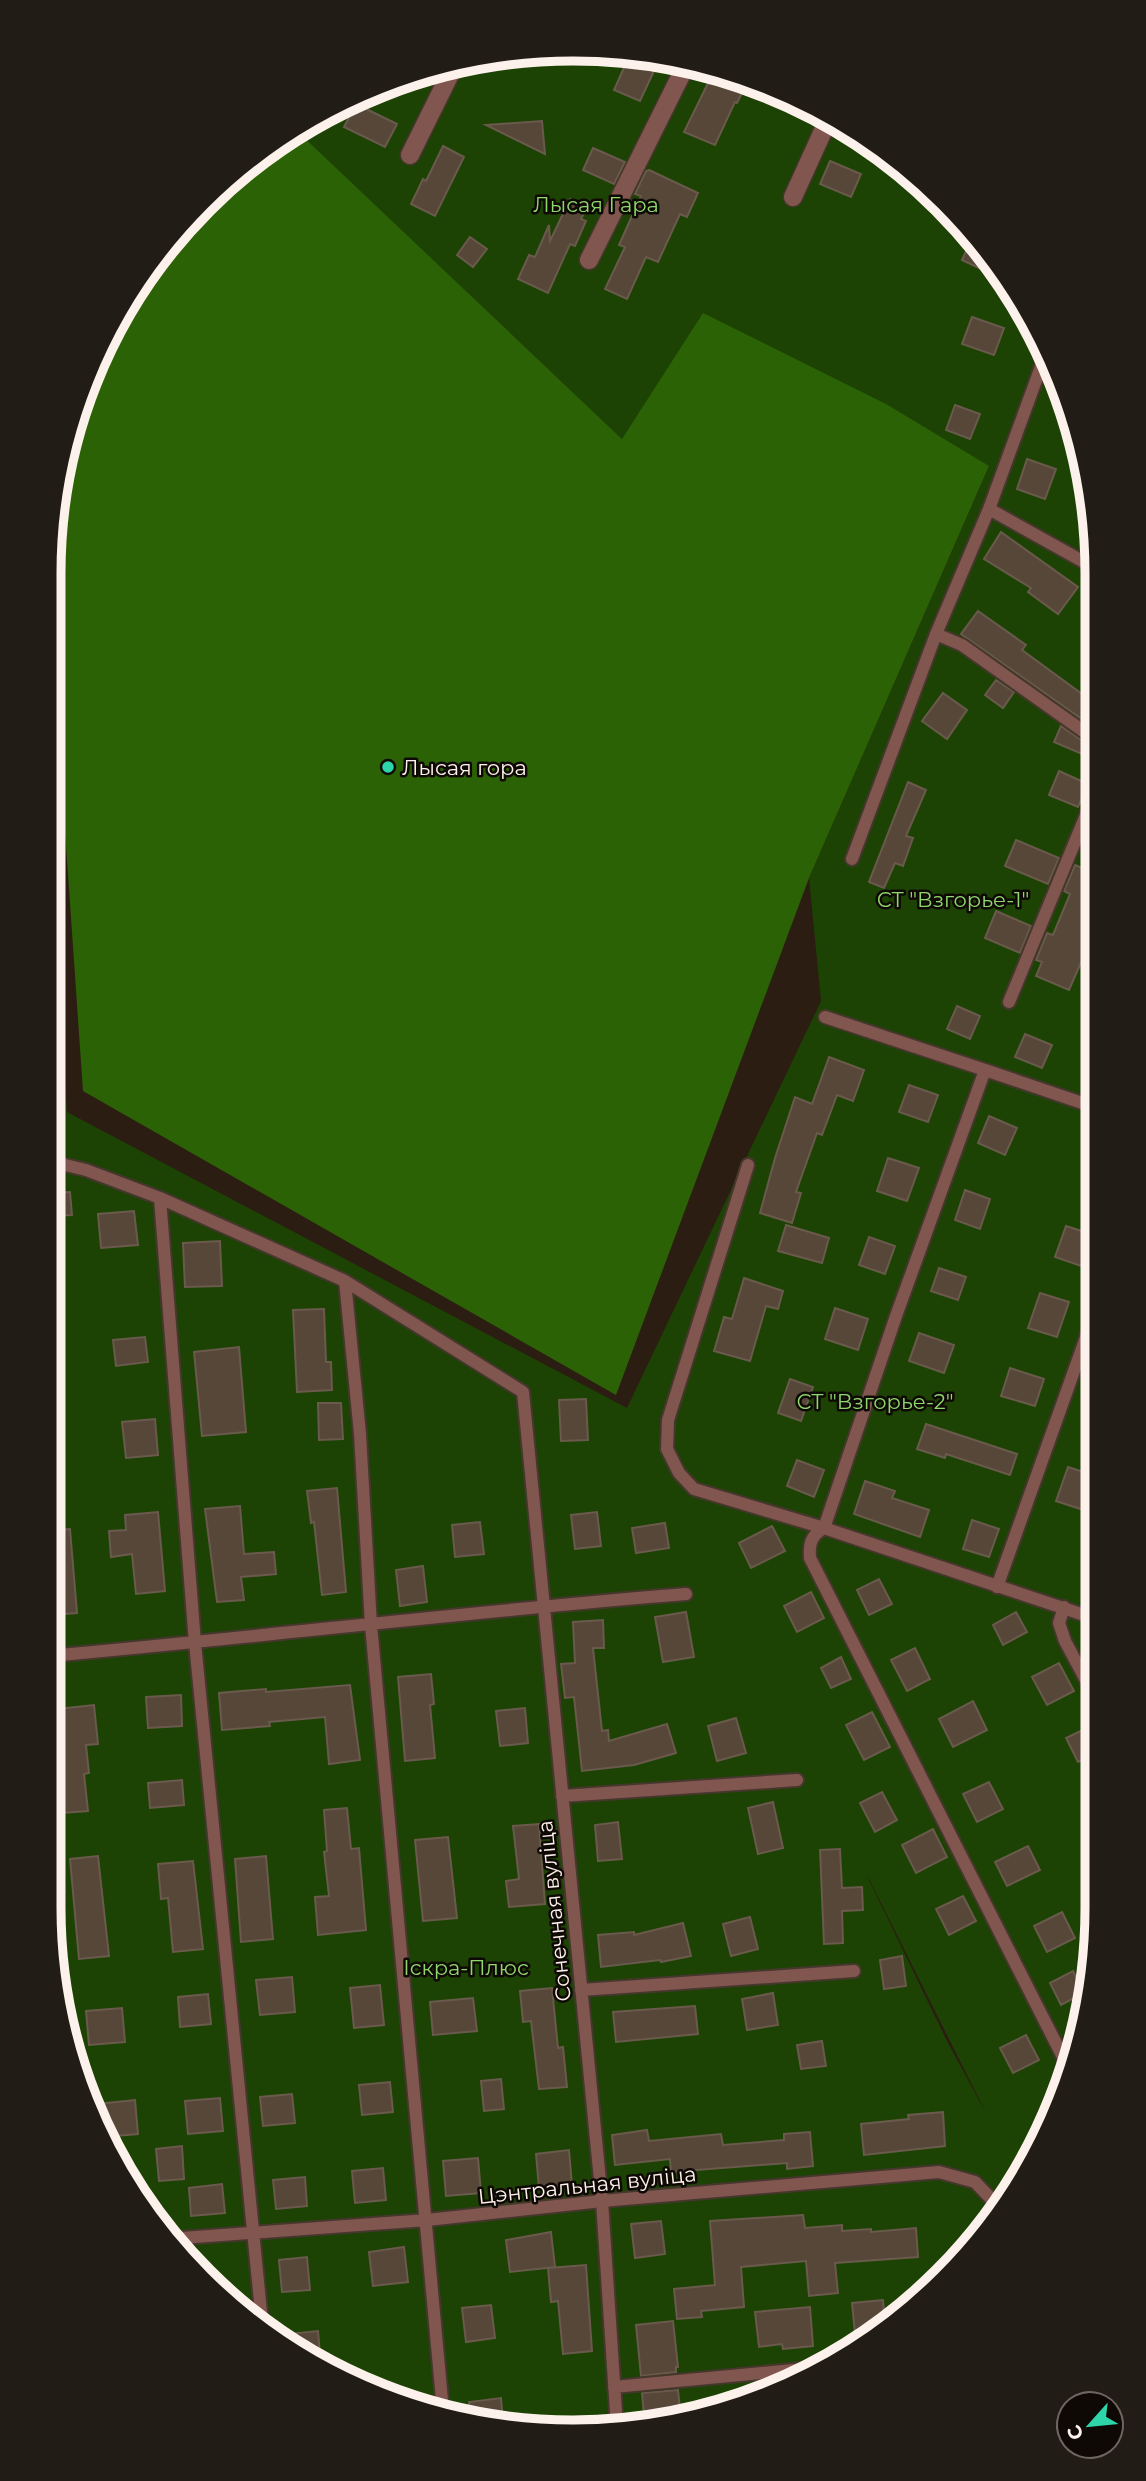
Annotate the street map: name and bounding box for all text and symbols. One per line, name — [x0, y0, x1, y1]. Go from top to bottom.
park label: Лысая Гара — [533, 192, 659, 217]
place label: Лысая гора — [402, 755, 527, 780]
marker: Лысая гора — [380, 759, 396, 775]
park label: СТ "Взгорье-1" — [877, 887, 1029, 912]
park label: СТ "Взгорье-2" — [796, 1389, 954, 1414]
street label: Сонечная вуліца — [532, 1819, 576, 2003]
park label: Іскра-Плюс — [403, 1955, 529, 1980]
street label: Цэнтральная вуліца — [477, 2161, 697, 2209]
north arrow — [1055, 2390, 1125, 2460]
text: С — [1062, 2421, 1089, 2444]

